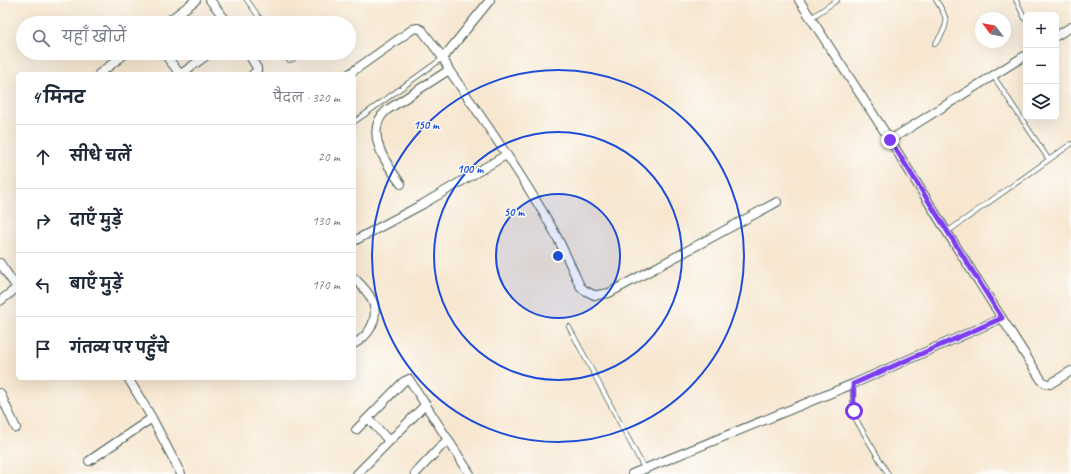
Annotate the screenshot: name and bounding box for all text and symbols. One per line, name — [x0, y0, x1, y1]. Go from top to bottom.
north arrow — [975, 12, 1011, 48]
map controls — [1023, 12, 1059, 120]
button: + — [1023, 12, 1059, 48]
search box — [16, 16, 356, 60]
icon: search — [30, 27, 52, 49]
text: यहाँ खोजें — [62, 28, 126, 47]
button: − — [1023, 48, 1059, 84]
button: layers — [1023, 84, 1059, 120]
text: 4 मिनट — [32, 87, 85, 108]
text: पैदल · 320 m — [273, 90, 340, 106]
text: 150 m — [413, 117, 440, 133]
route end — [881, 131, 899, 149]
icon: ahead — [32, 146, 54, 168]
text: सीधे चलें — [70, 147, 131, 166]
text: 20 m — [318, 149, 340, 165]
text: 100 m — [457, 161, 484, 177]
text: 50 m — [504, 204, 525, 220]
icon: right — [32, 210, 54, 232]
text: दाएँ मुड़ें — [70, 211, 122, 230]
text: 130 m — [312, 213, 340, 229]
centre of rings — [551, 249, 565, 263]
icon: left — [32, 274, 54, 296]
text: बाएँ मुड़ें — [70, 275, 122, 294]
text: 170 m — [312, 277, 340, 293]
icon: arrive — [32, 338, 54, 360]
text: गंतव्य पर पहुँचे — [70, 339, 168, 358]
route start — [845, 402, 863, 420]

